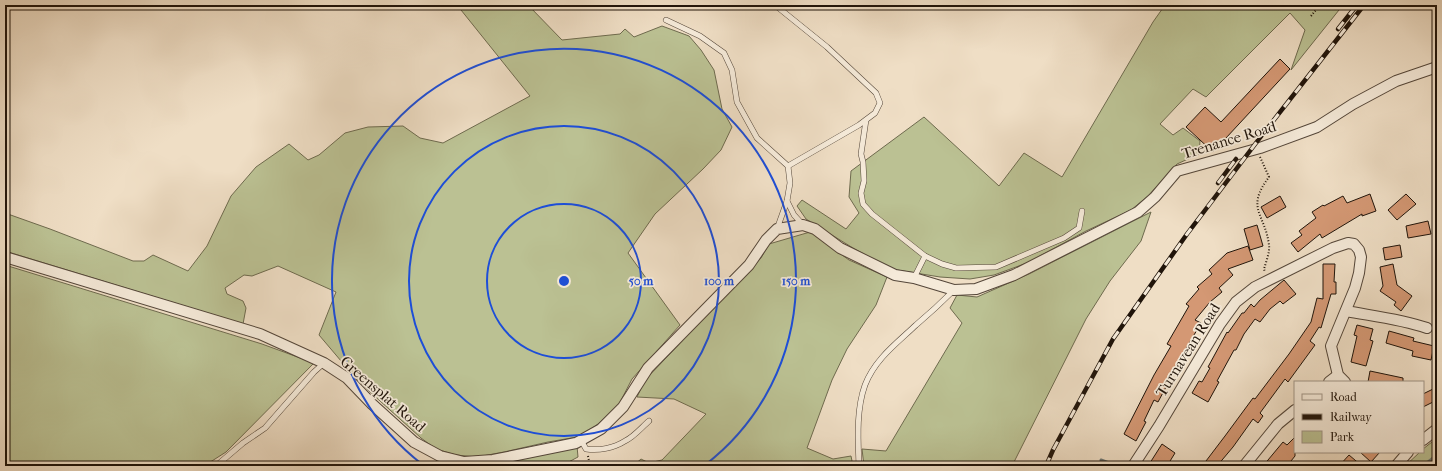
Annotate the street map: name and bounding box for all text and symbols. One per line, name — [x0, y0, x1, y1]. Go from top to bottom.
street label: Trenance Road — [1180, 117, 1279, 163]
centre of rings — [557, 274, 571, 288]
text: 50 m — [629, 274, 654, 288]
text: 100 m — [704, 274, 735, 288]
text: 150 m — [782, 274, 811, 288]
street label: Turnavean Road — [1152, 299, 1224, 400]
street label: Greensplat Road — [337, 352, 430, 436]
legend — [1294, 381, 1424, 453]
text: Road — [1330, 390, 1357, 404]
text: Railway — [1330, 410, 1372, 424]
text: Park — [1330, 430, 1355, 444]

